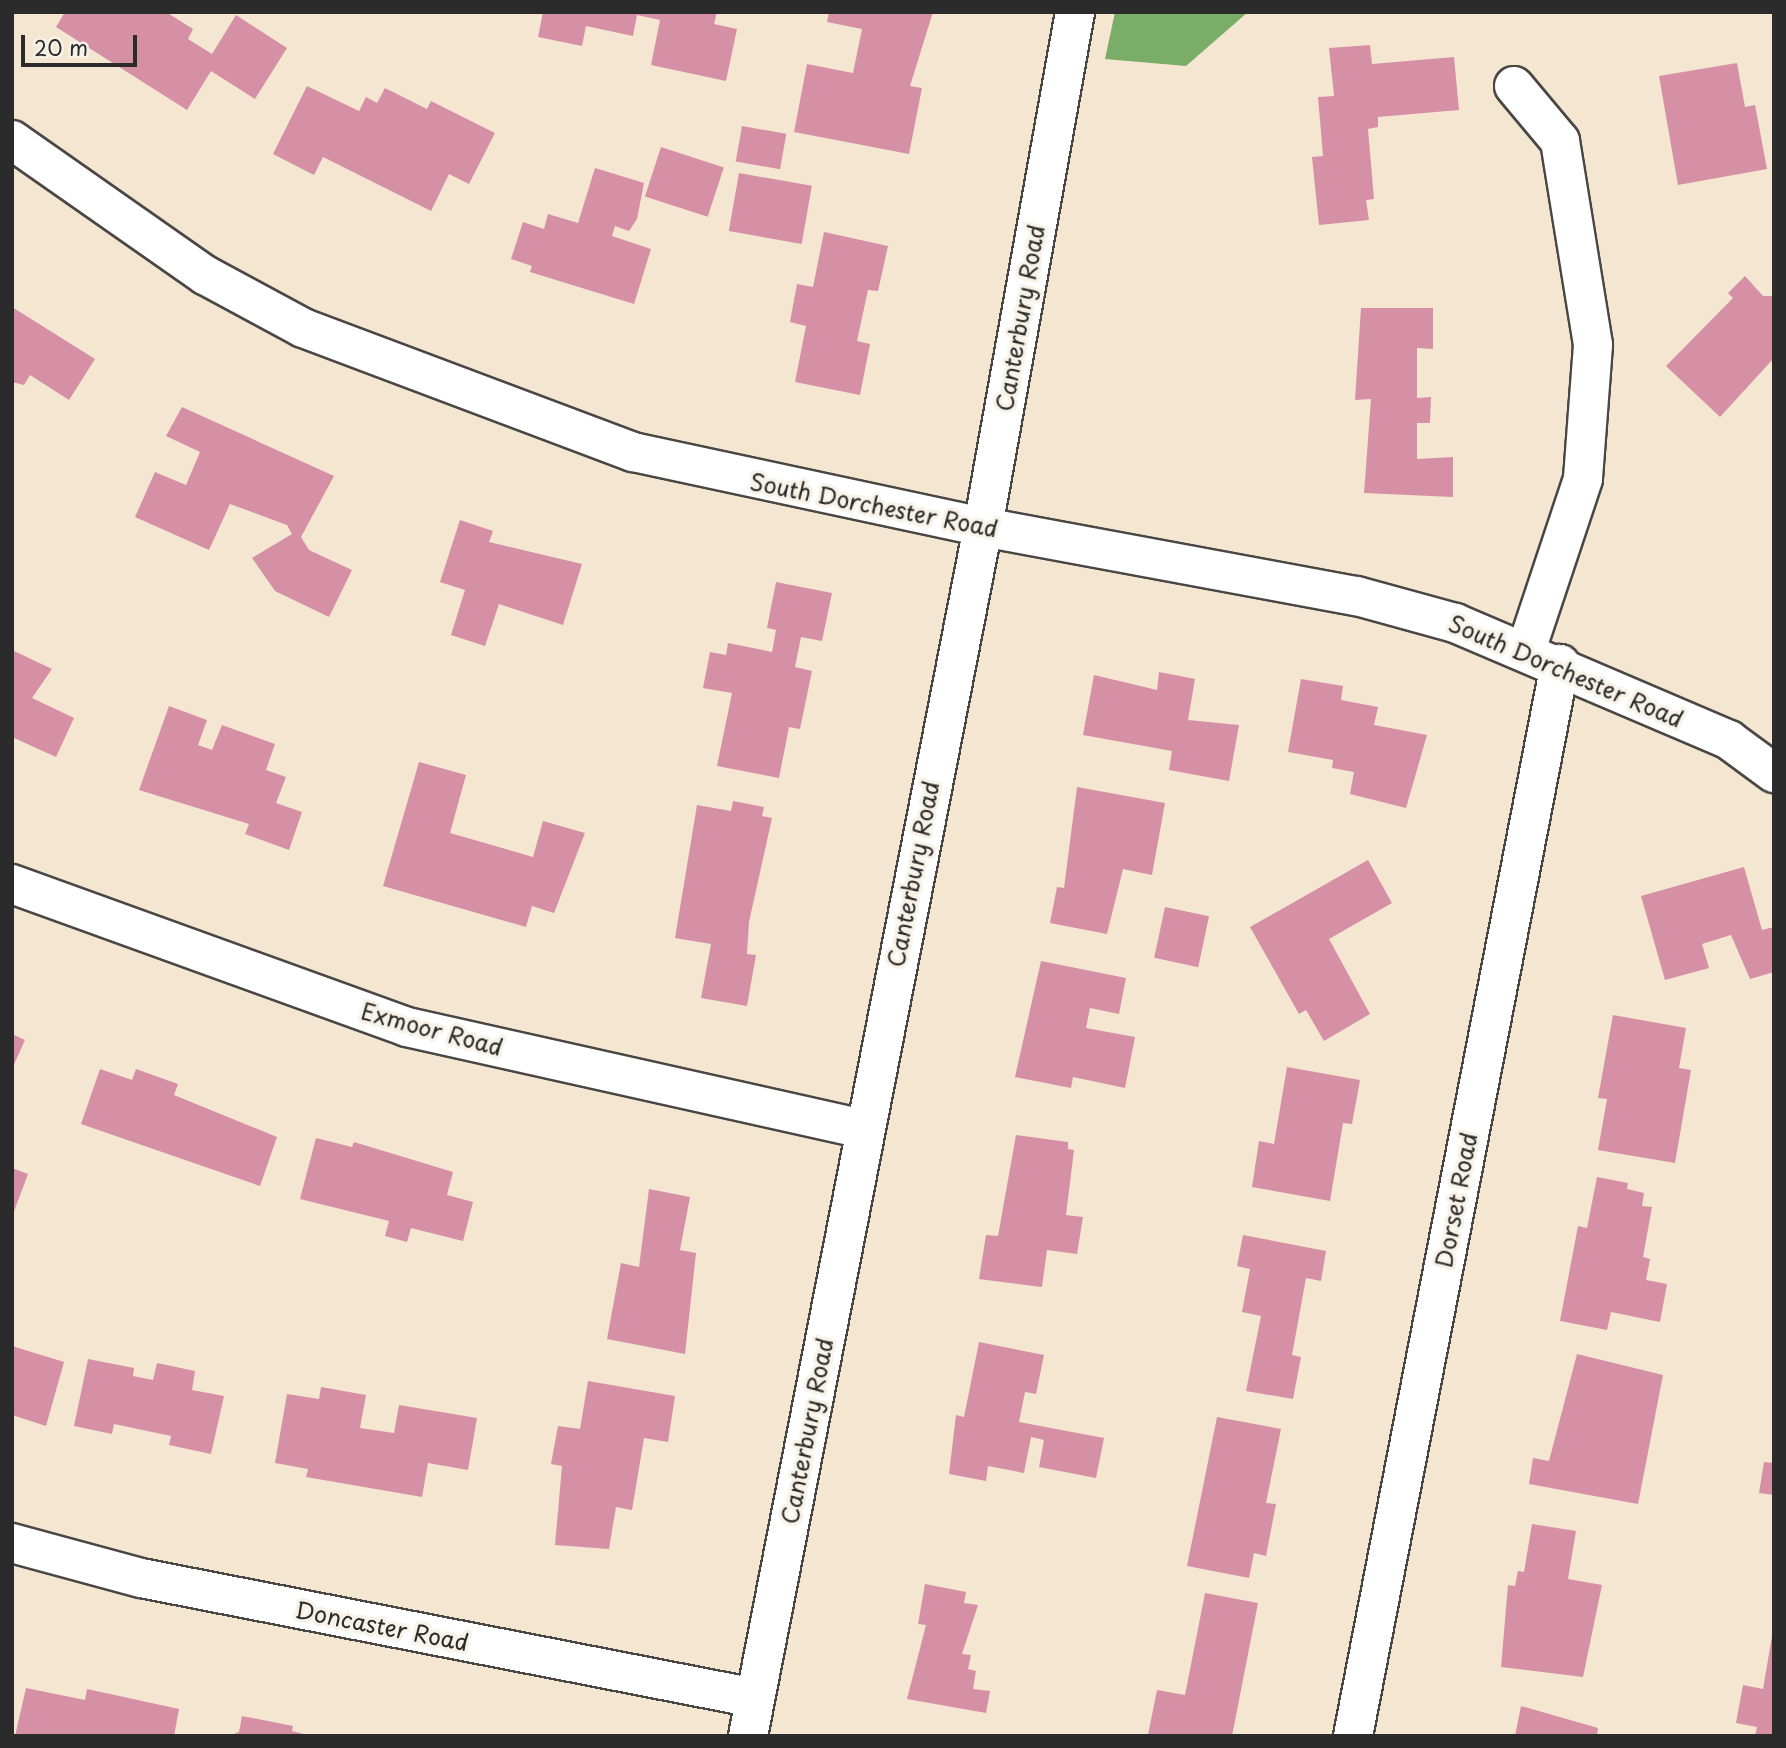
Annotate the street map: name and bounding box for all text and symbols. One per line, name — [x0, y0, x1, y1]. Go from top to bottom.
scale bar — [24, 21, 140, 65]
text: 20 m — [34, 31, 88, 63]
street label: Canterbury Road — [990, 222, 1050, 414]
street label: South Dorchester Road — [746, 467, 1002, 543]
street label: South Dorchester Road — [1443, 608, 1689, 734]
street label: Canterbury Road — [881, 779, 945, 969]
street label: Exmoor Road — [358, 997, 506, 1061]
street label: Dorset Road — [1429, 1130, 1483, 1270]
street label: Canterbury Road — [775, 1336, 839, 1526]
street label: Doncaster Road — [292, 1595, 472, 1657]

